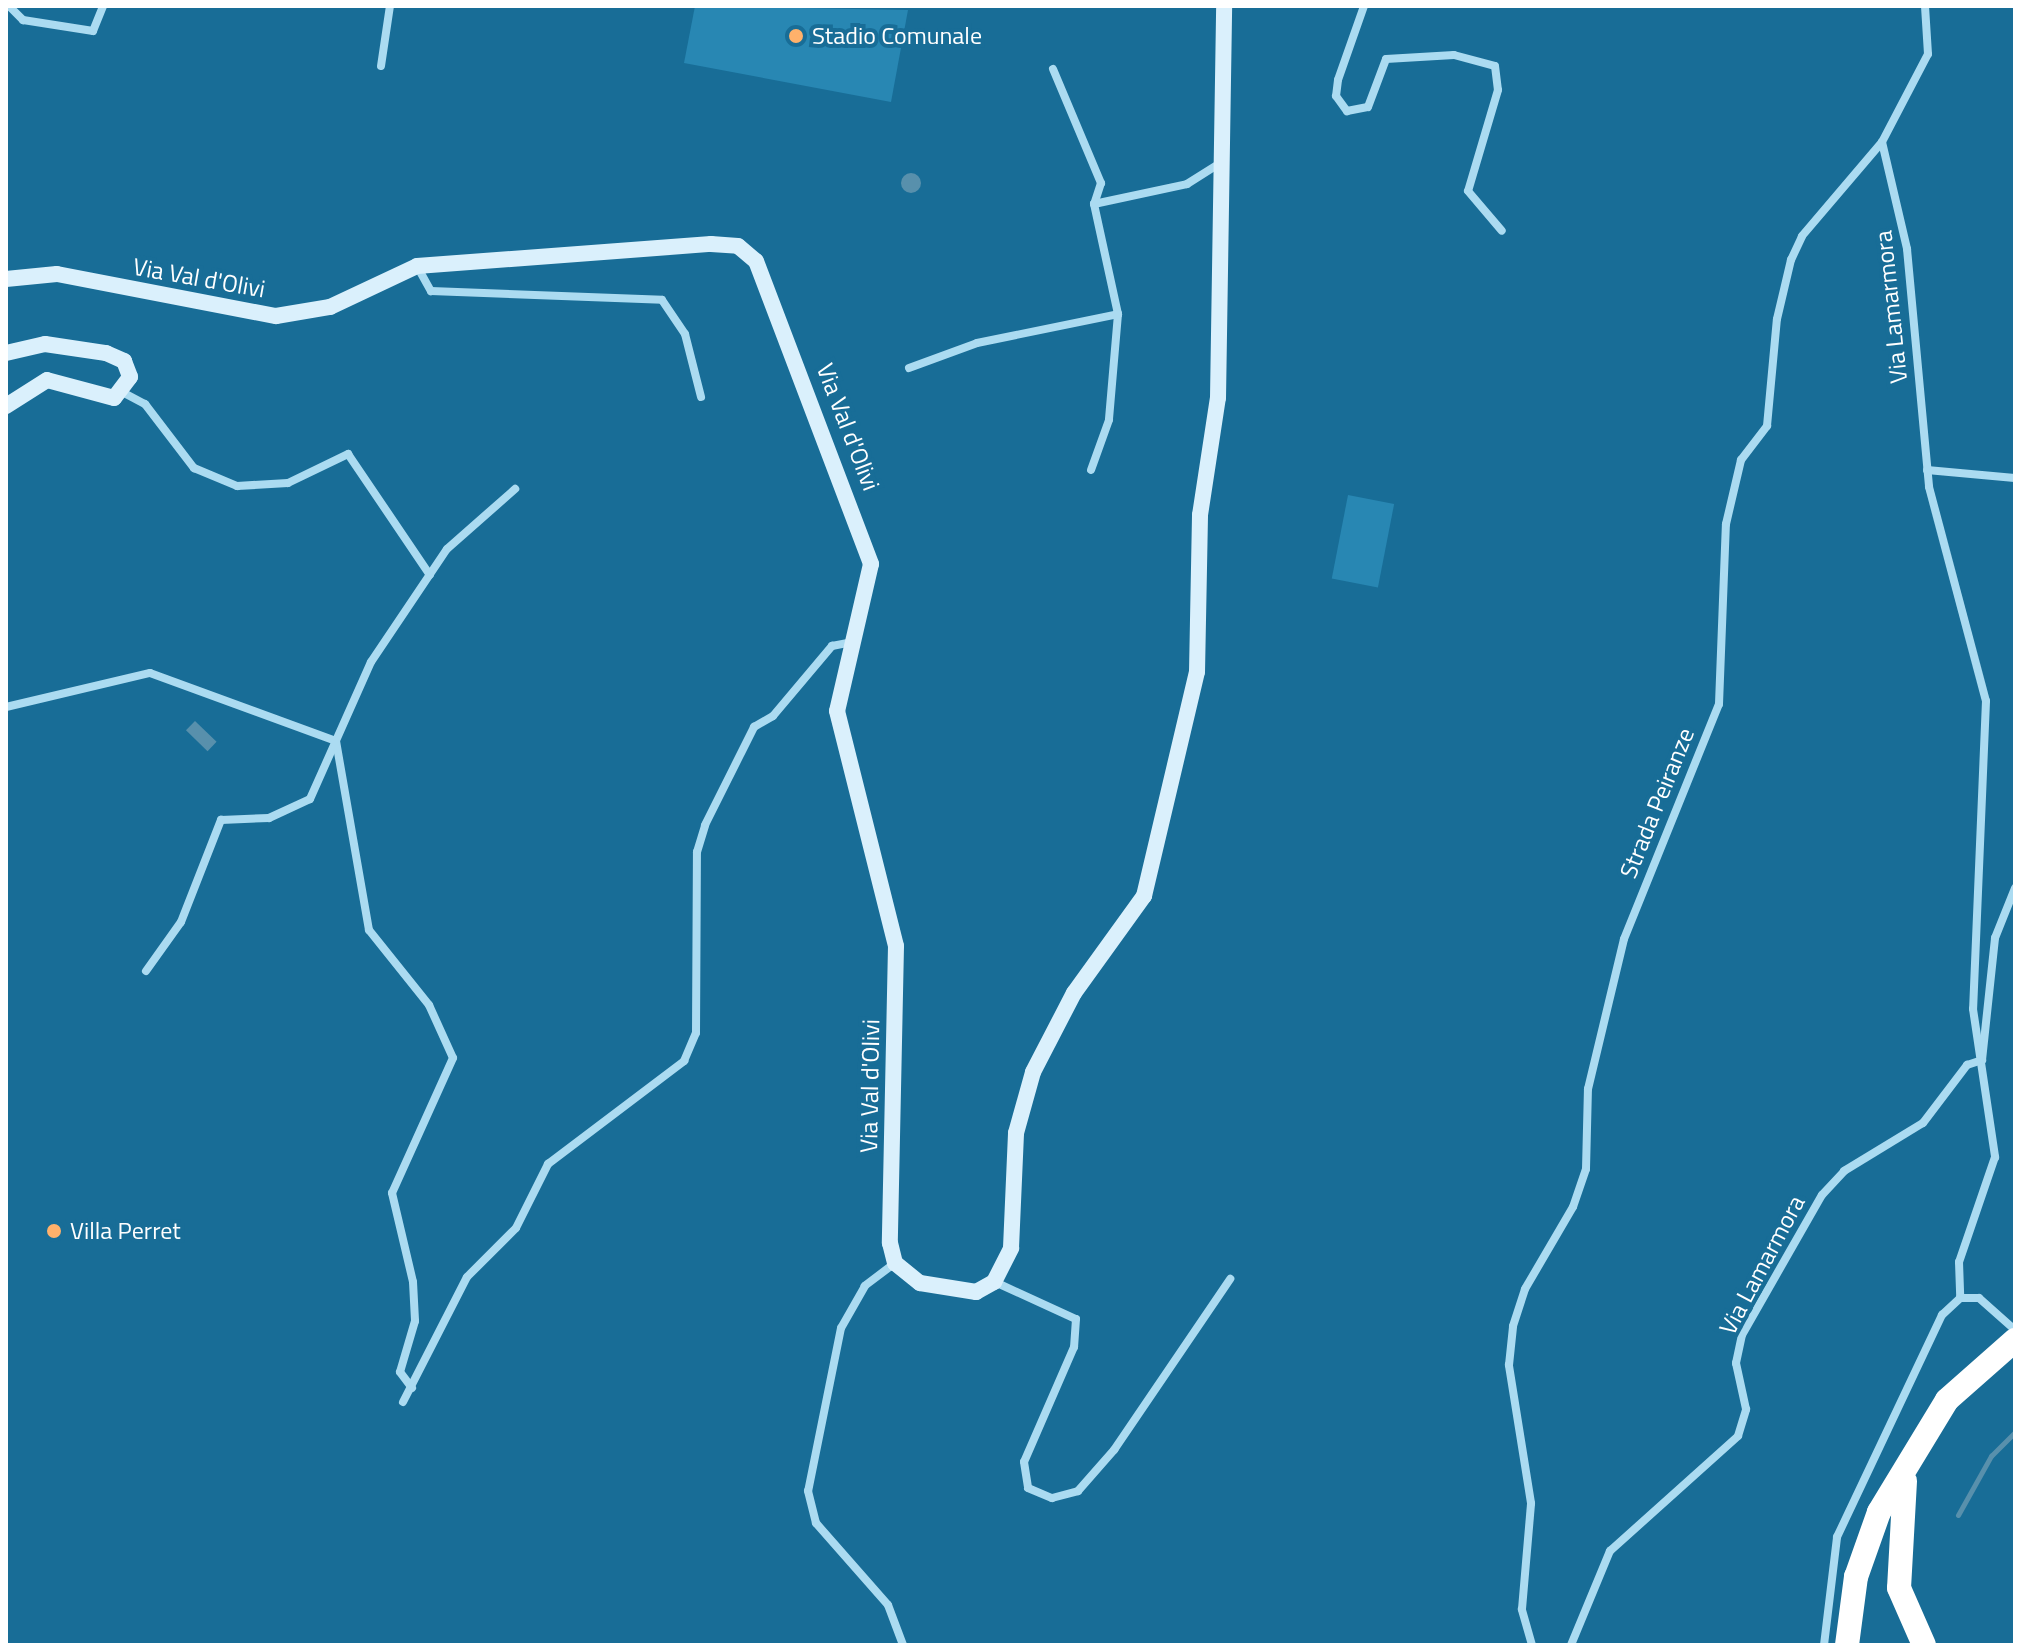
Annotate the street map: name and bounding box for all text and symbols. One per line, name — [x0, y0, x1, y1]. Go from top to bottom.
place label: Stadio Comunale — [812, 22, 982, 50]
marker: Stadio Comunale — [787, 27, 805, 45]
street label: Via Lamarmora — [1869, 229, 1913, 385]
street label: Via Val d'Olivi — [131, 252, 267, 304]
street label: Via Val d'Olivi — [811, 359, 885, 495]
street label: Strada Peiranze — [1614, 724, 1700, 882]
street label: Via Val d'Olivi — [854, 1019, 886, 1153]
street label: Via Lamarmora — [1713, 1190, 1811, 1340]
place label: Villa Perret — [70, 1217, 181, 1245]
marker: Villa Perret — [45, 1222, 63, 1240]

